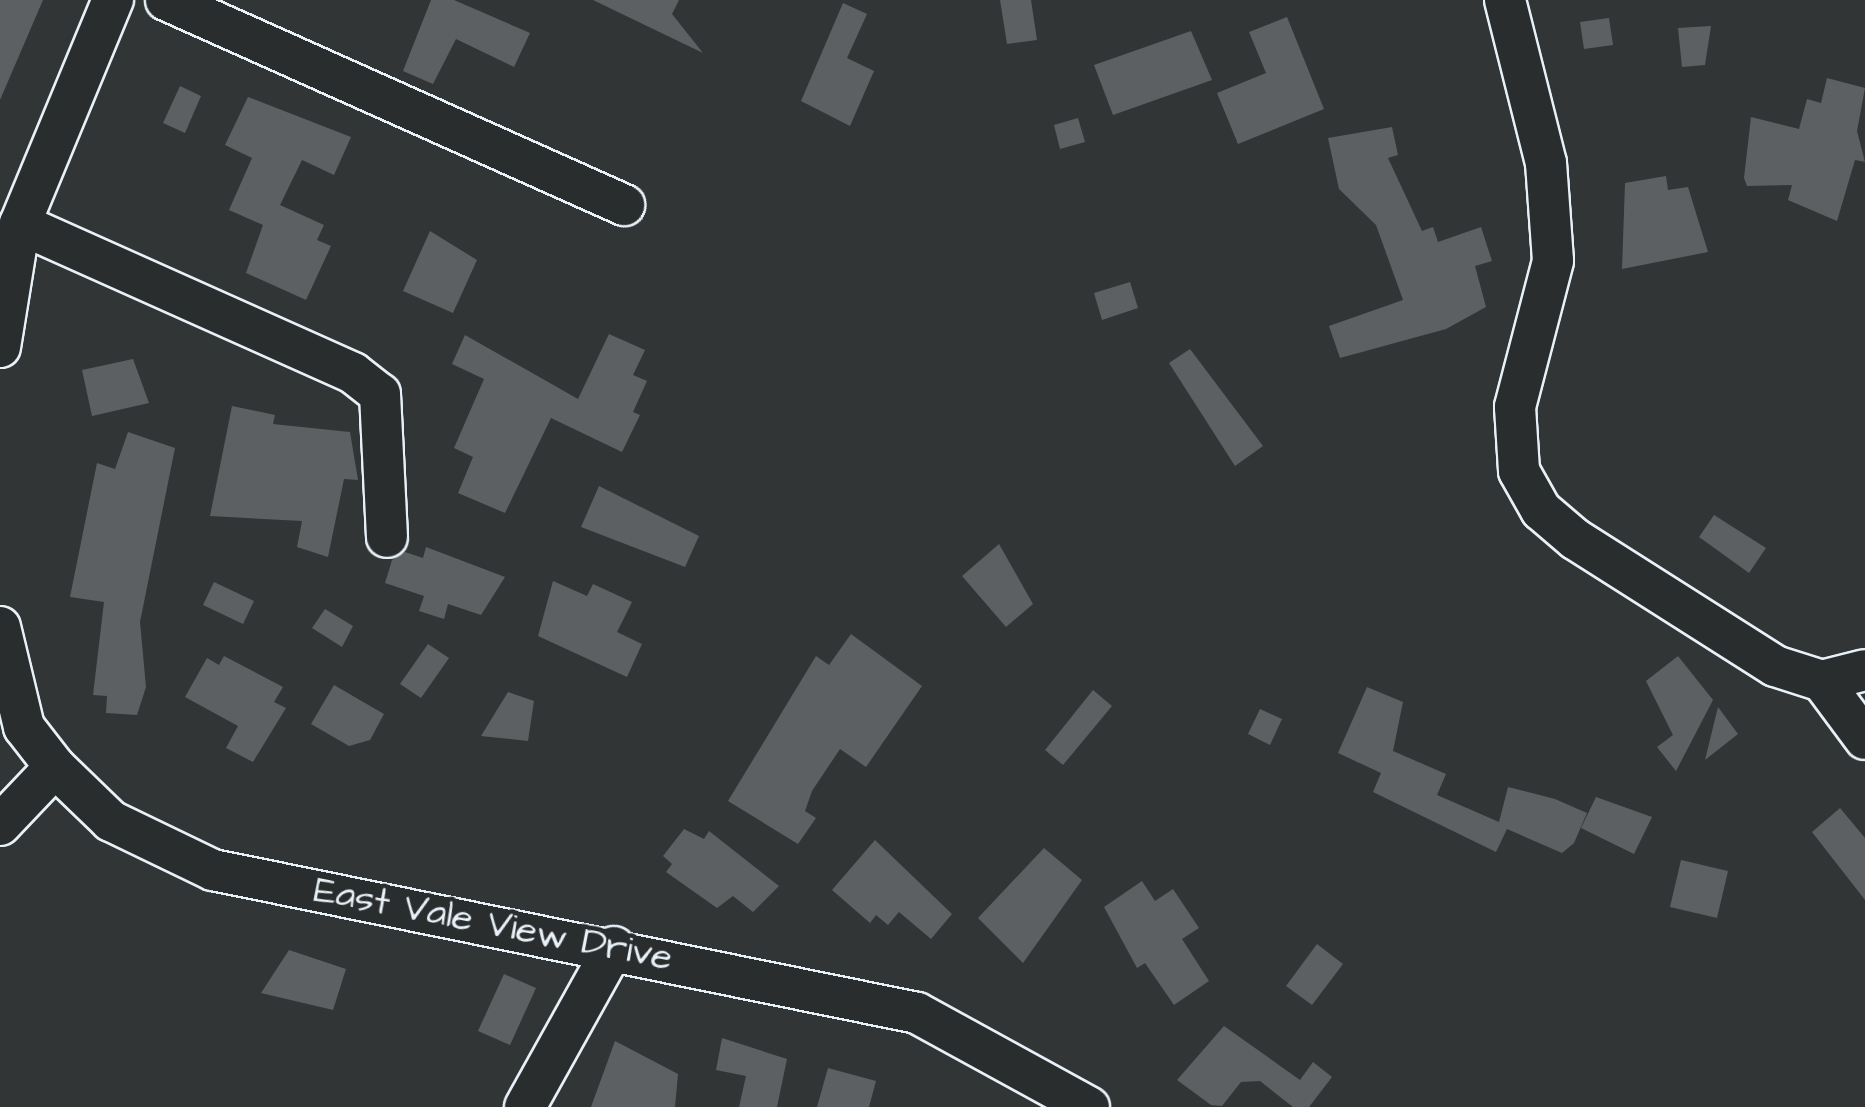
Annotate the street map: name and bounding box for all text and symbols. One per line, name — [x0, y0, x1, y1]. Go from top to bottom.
street label: East Vale View Drive — [310, 868, 676, 982]

